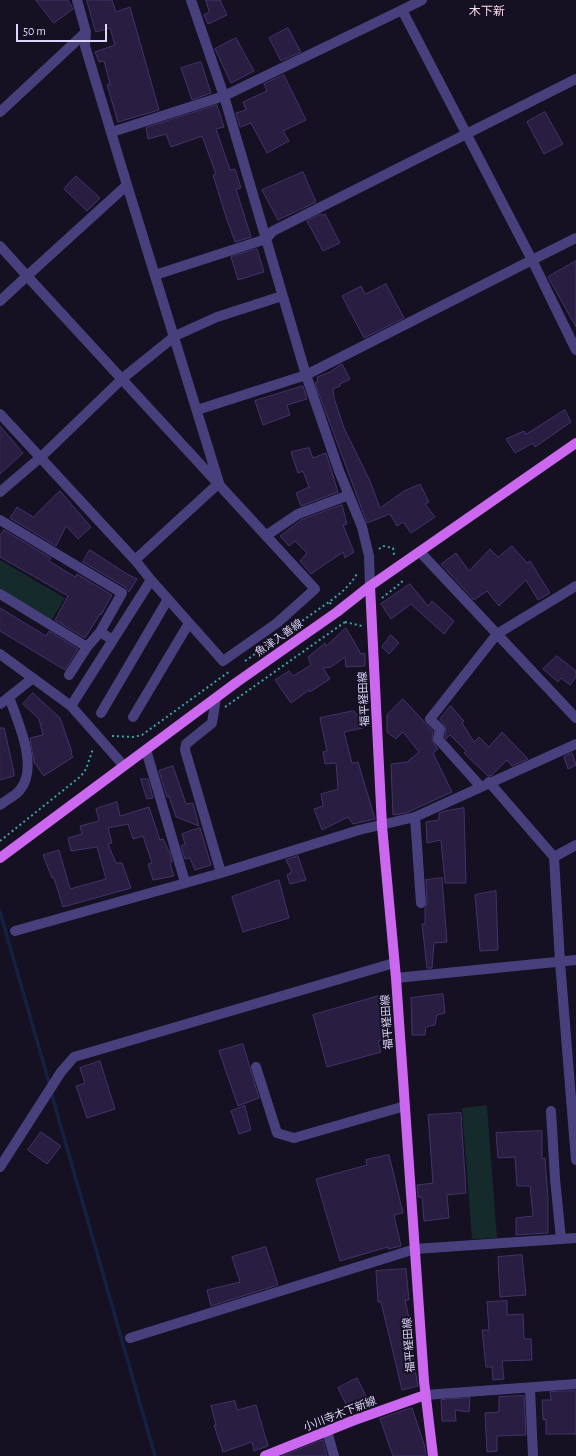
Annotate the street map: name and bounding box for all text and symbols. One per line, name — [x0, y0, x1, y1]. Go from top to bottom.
district label: 木下新 — [469, 4, 505, 18]
scale bar — [18, 16, 109, 42]
text: 50 m — [23, 25, 46, 37]
street label: 魚津入善線 — [253, 617, 305, 659]
street label: 福平経田線 — [356, 671, 372, 727]
street label: 福平経田線 — [378, 994, 396, 1050]
street label: 福平経田線 — [400, 1317, 418, 1373]
street label: 小川寺木下新線 — [302, 1394, 378, 1434]

